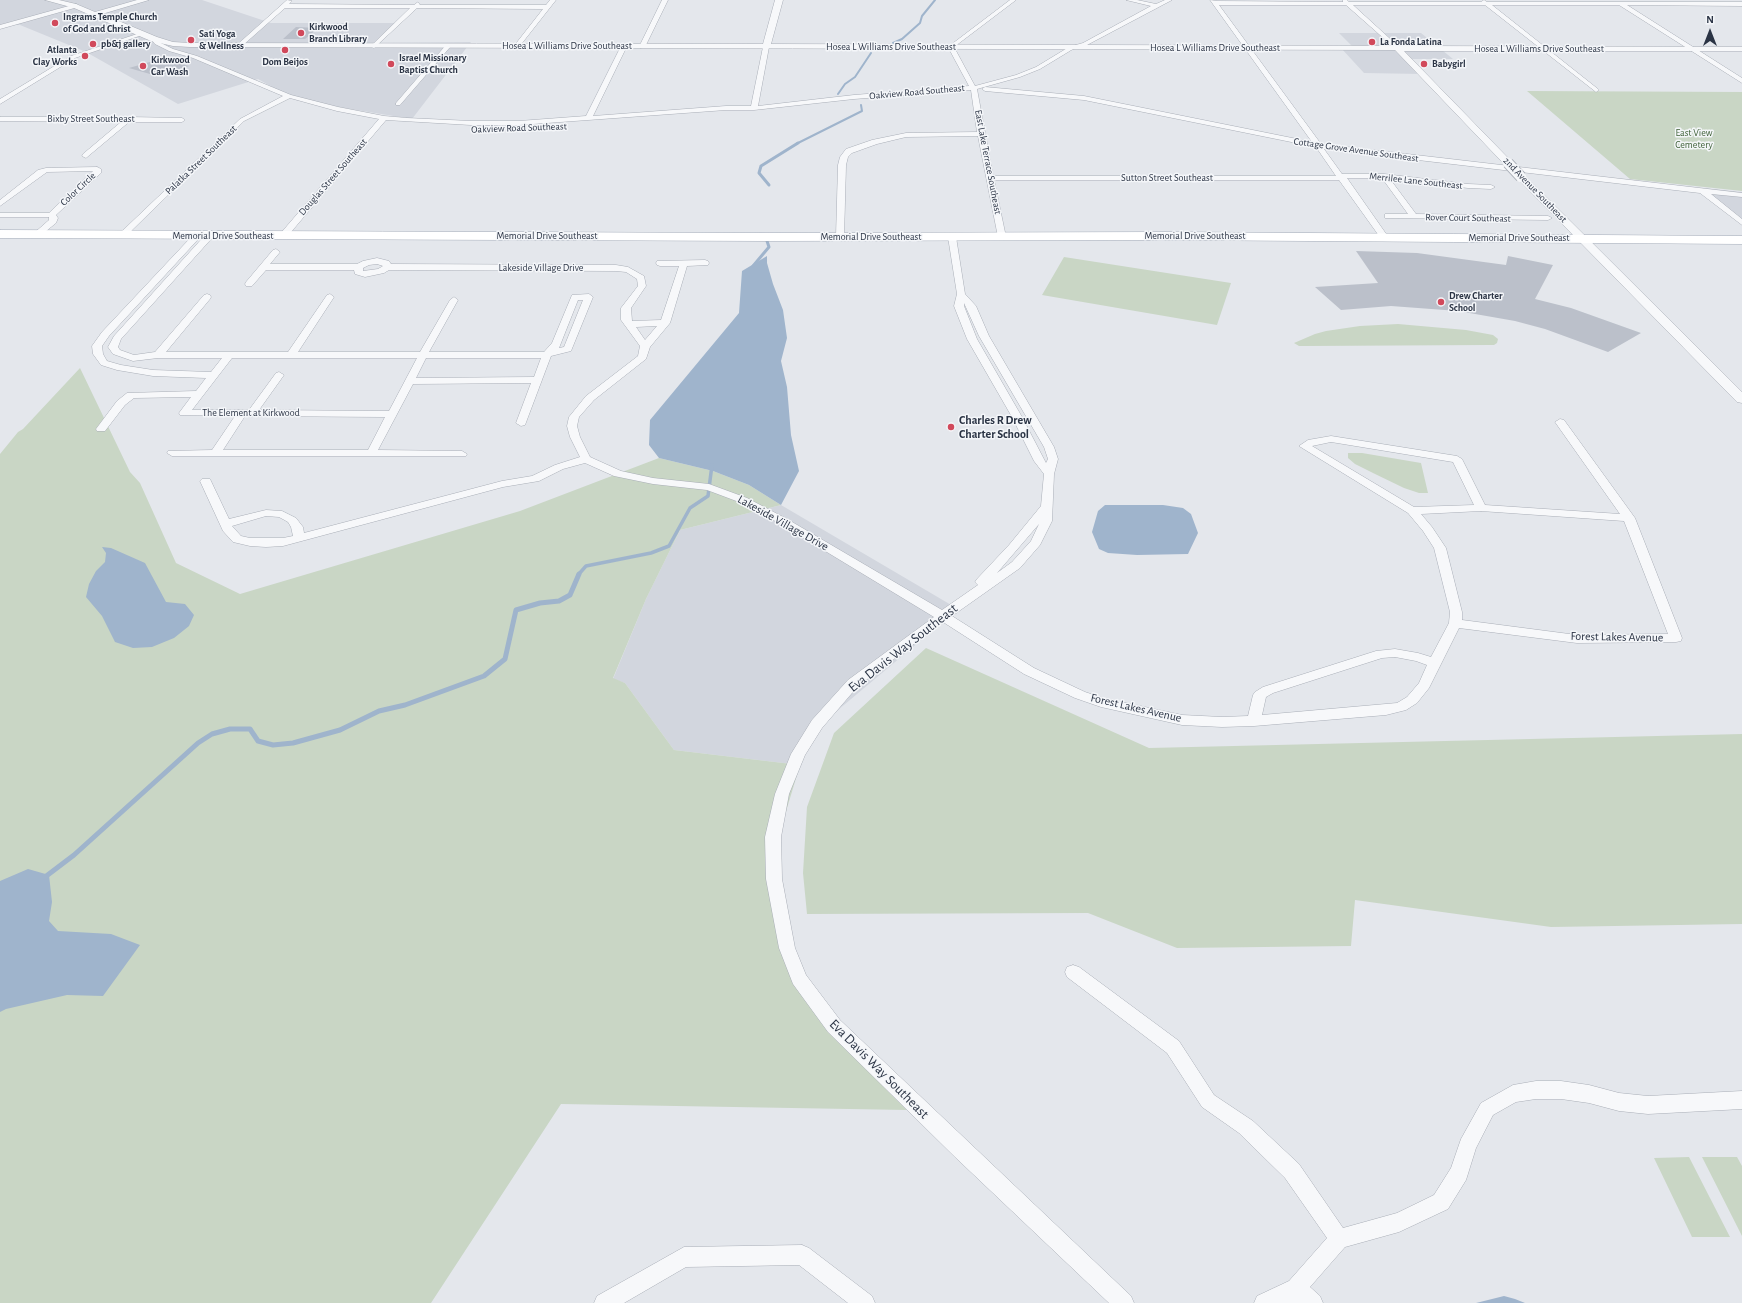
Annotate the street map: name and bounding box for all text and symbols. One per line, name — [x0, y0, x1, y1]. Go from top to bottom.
place label: Ingrams Temple Church of God and Christ — [63, 11, 157, 34]
north arrow — [1690, 12, 1730, 52]
text: N — [1706, 14, 1714, 25]
marker: Ingrams Temple Church of God and Christ — [50, 18, 60, 28]
place label: Kirkwood Branch Library — [309, 21, 367, 44]
place label: Sati Yoga & Wellness — [199, 28, 244, 52]
marker: Kirkwood Branch Library — [296, 28, 306, 38]
marker: Sati Yoga & Wellness — [186, 35, 196, 45]
place label: La Fonda Latina — [1380, 36, 1442, 48]
marker: La Fonda Latina — [1367, 37, 1377, 47]
place label: pb&j gallery — [101, 38, 151, 50]
marker: pb&j gallery — [88, 39, 98, 49]
street label: Hosea L Williams Drive Southeast — [502, 40, 632, 52]
street label: Hosea L Williams Drive Southeast — [826, 41, 956, 53]
street label: Hosea L Williams Drive Southeast — [1150, 42, 1280, 54]
street label: Hosea L Williams Drive Southeast — [1474, 43, 1604, 55]
place label: Atlanta Clay Works — [33, 44, 77, 68]
marker: Dom Beijos — [280, 45, 290, 55]
marker: Atlanta Clay Works — [80, 51, 90, 61]
place label: Israel Missionary Baptist Church — [399, 52, 466, 76]
place label: Kirkwood Car Wash — [151, 54, 190, 78]
place label: Dom Beijos — [262, 56, 308, 68]
place label: Babygirl — [1432, 58, 1466, 70]
marker: Israel Missionary Baptist Church — [386, 59, 396, 69]
marker: Babygirl — [1419, 59, 1429, 69]
marker: Kirkwood Car Wash — [138, 61, 148, 71]
street label: Oakview Road Southeast — [869, 82, 965, 102]
street label: East Lake Terrace Southeast — [972, 109, 1004, 215]
street label: Bixby Street Southeast — [47, 113, 135, 125]
street label: Oakview Road Southeast — [471, 120, 567, 136]
street label: Palatka Street Southeast — [163, 123, 239, 197]
park label: East View Cemetery — [1675, 127, 1713, 150]
street label: Cottage Grove Avenue Southeast — [1293, 135, 1419, 165]
street label: Douglas Street Southeast — [296, 136, 370, 218]
street label: 2nd Avenue Southeast — [1501, 155, 1569, 225]
street label: Color Circle — [58, 170, 98, 208]
street label: Merrilee Lane Southeast — [1369, 170, 1463, 192]
street label: Sutton Street Southeast — [1121, 172, 1213, 184]
street label: Rover Court Southeast — [1425, 211, 1511, 225]
street label: Memorial Drive Southeast — [173, 230, 273, 242]
street label: Memorial Drive Southeast — [497, 230, 597, 242]
street label: Memorial Drive Southeast — [1145, 230, 1245, 242]
street label: Memorial Drive Southeast — [821, 231, 921, 243]
street label: Memorial Drive Southeast — [1469, 232, 1569, 244]
street label: Lakeside Village Drive — [499, 262, 583, 274]
place label: Drew Charter School — [1449, 290, 1503, 314]
marker: Drew Charter School — [1436, 297, 1446, 307]
street label: The Element at Kirkwood — [202, 407, 300, 419]
place label: Charles R Drew Charter School — [959, 413, 1032, 441]
marker: Charles R Drew Charter School — [946, 422, 956, 432]
street label: Lakeside Village Drive — [735, 492, 831, 554]
street label: Eva Davis Way Southeast — [845, 600, 961, 696]
street label: Forest Lakes Avenue — [1570, 629, 1664, 645]
street label: Forest Lakes Avenue — [1089, 691, 1183, 725]
street label: Eva Davis Way Southeast — [826, 1016, 932, 1122]

